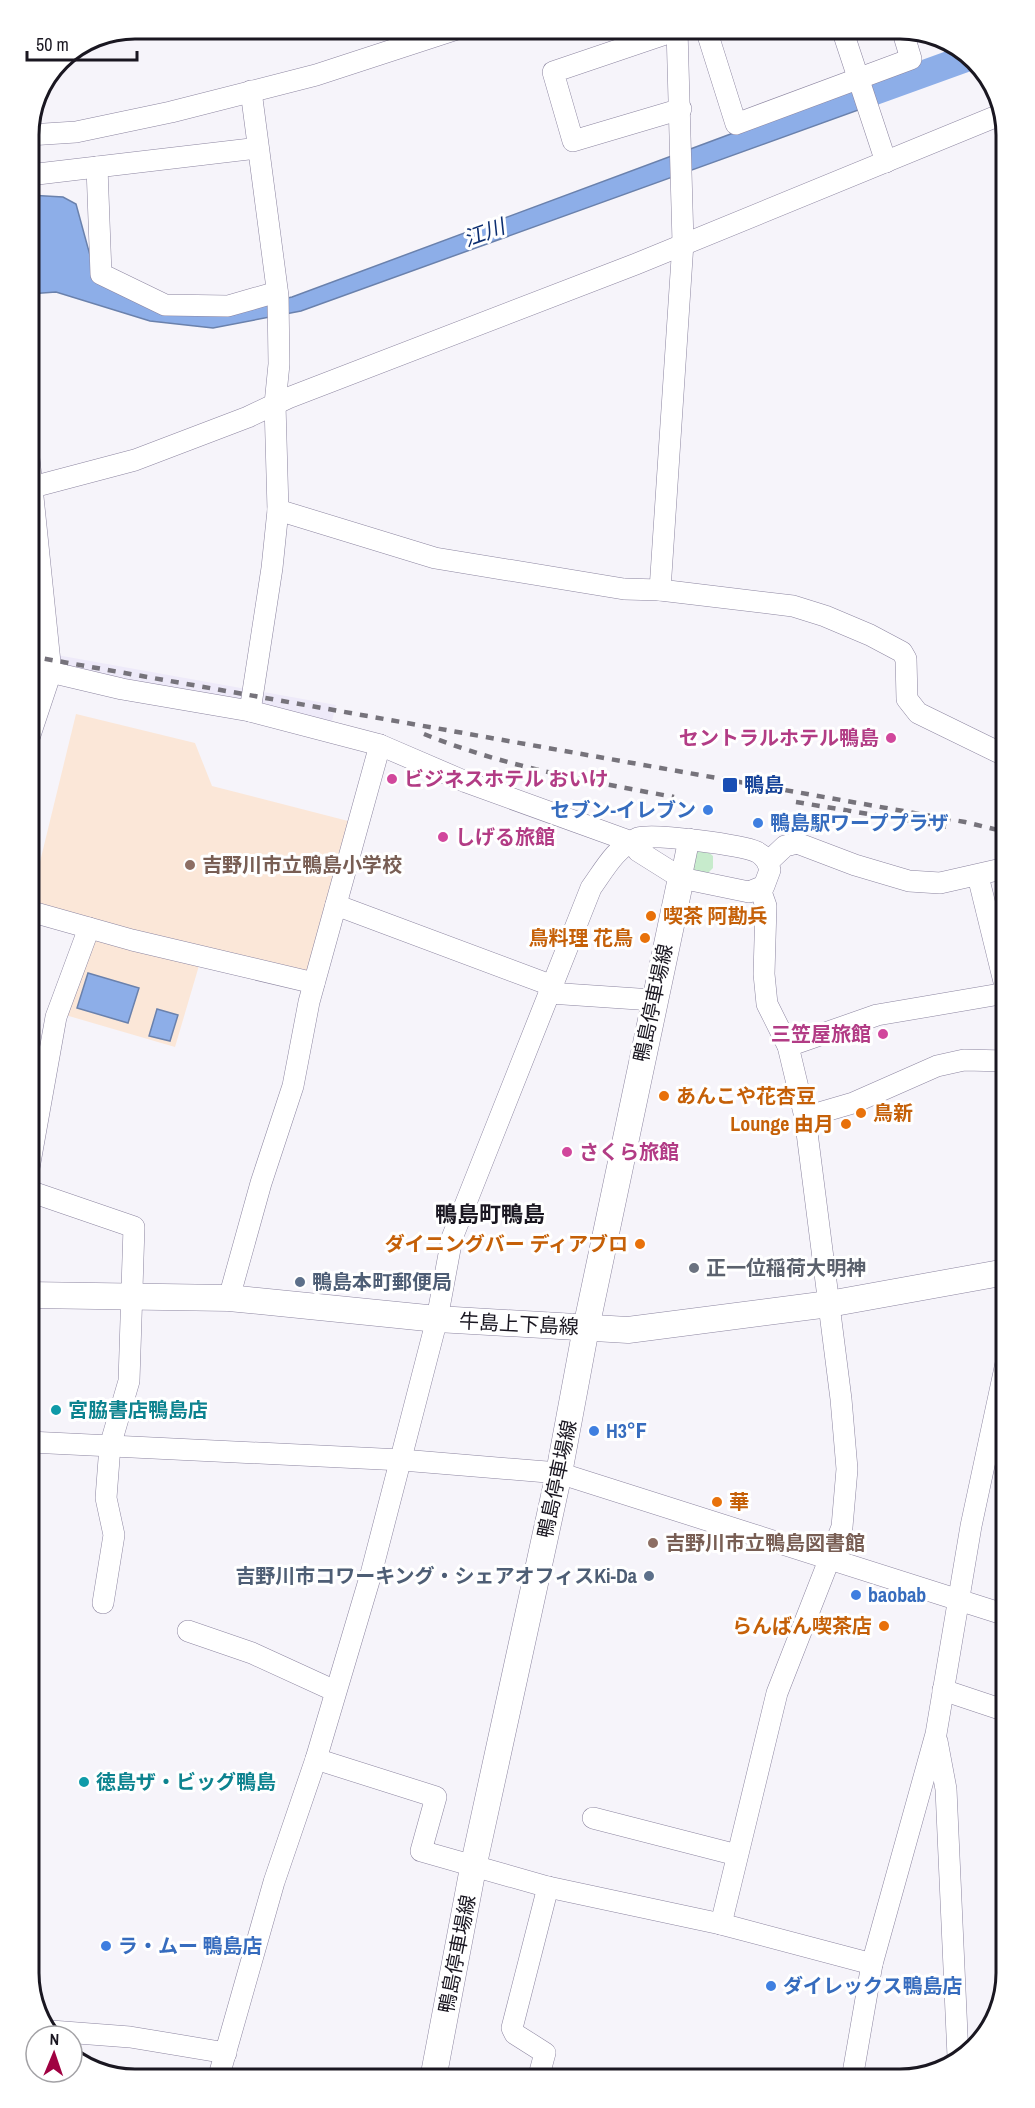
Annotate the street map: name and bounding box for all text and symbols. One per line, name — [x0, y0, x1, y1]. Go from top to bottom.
scale bar — [27, 24, 136, 62]
text: 50 m — [36, 32, 69, 57]
water label: 江川 — [459, 211, 510, 253]
place label: セントラルホテル鴨島 — [679, 724, 879, 751]
marker: セントラルホテル鴨島 — [884, 731, 898, 745]
place label: ビジネスホテル おいけ — [404, 765, 609, 792]
place label: 鴨島 — [744, 771, 784, 798]
marker: ビジネスホテル おいけ — [385, 772, 399, 786]
marker: 鴨島 — [721, 776, 739, 794]
place label: セブン-イレブン — [551, 796, 696, 823]
marker: セブン-イレブン — [701, 803, 715, 817]
place label: 鴨島駅ワーププラザ — [770, 809, 949, 836]
marker: 鴨島駅ワーププラザ — [751, 816, 765, 830]
place label: しげる旅館 — [455, 823, 555, 850]
marker: しげる旅館 — [436, 830, 450, 844]
place label: 吉野川市立鴨島小学校 — [202, 851, 402, 878]
marker: 吉野川市立鴨島小学校 — [183, 858, 197, 872]
place label: 喫茶 阿勘兵 — [663, 902, 768, 929]
marker: 喫茶 阿勘兵 — [644, 909, 658, 923]
place label: 鳥料理 花鳥 — [528, 924, 633, 951]
marker: 鳥料理 花鳥 — [638, 931, 652, 945]
street label: 鴨島停車場線 — [627, 941, 678, 1064]
place label: 三笠屋旅館 — [771, 1020, 871, 1047]
marker: 三笠屋旅館 — [876, 1027, 890, 1041]
place label: あんこや花杏豆 — [676, 1082, 816, 1109]
marker: あんこや花杏豆 — [657, 1089, 671, 1103]
place label: 鳥新 — [873, 1099, 913, 1126]
marker: 鳥新 — [854, 1106, 868, 1120]
place label: Lounge 由月 — [730, 1110, 834, 1137]
marker: Lounge 由月 — [839, 1117, 853, 1131]
place label: さくら旅館 — [579, 1138, 679, 1165]
marker: さくら旅館 — [560, 1145, 574, 1159]
district label: 鴨島町鴨島 — [435, 1199, 545, 1229]
place label: ダイニングバー ディアブロ — [385, 1230, 628, 1257]
marker: ダイニングバー ディアブロ — [633, 1237, 647, 1251]
place label: 正一位稲荷大明神 — [706, 1254, 866, 1281]
marker: 正一位稲荷大明神 — [687, 1261, 701, 1275]
place label: 鴨島本町郵便局 — [312, 1268, 452, 1295]
marker: 鴨島本町郵便局 — [293, 1275, 307, 1289]
street label: 牛島上下島線 — [458, 1307, 580, 1340]
place label: 宮脇書店鴨島店 — [68, 1396, 208, 1423]
marker: 宮脇書店鴨島店 — [49, 1403, 63, 1417]
street label: 鴨島停車場線 — [531, 1417, 582, 1540]
place label: H3℉ — [606, 1417, 647, 1444]
marker: H3℉ — [587, 1424, 601, 1438]
place label: 華 — [729, 1488, 749, 1515]
marker: 華 — [710, 1495, 724, 1509]
place label: 吉野川市立鴨島図書館 — [665, 1529, 865, 1556]
marker: 吉野川市立鴨島図書館 — [646, 1536, 660, 1550]
place label: 吉野川市コワーキング・シェアオフィスKi-Da — [235, 1562, 637, 1589]
marker: 吉野川市コワーキング・シェアオフィスKi-Da — [642, 1569, 656, 1583]
place label: baobab — [868, 1581, 926, 1608]
marker: baobab — [849, 1588, 863, 1602]
place label: らんばん喫茶店 — [732, 1612, 872, 1639]
marker: らんばん喫茶店 — [877, 1619, 891, 1633]
place label: 徳島ザ・ビッグ鴨島 — [96, 1768, 276, 1795]
marker: 徳島ザ・ビッグ鴨島 — [77, 1775, 91, 1789]
street label: 鴨島停車場線 — [432, 1892, 481, 2015]
place label: ラ・ムー 鴨島店 — [118, 1932, 263, 1959]
marker: ラ・ムー 鴨島店 — [99, 1939, 113, 1953]
place label: ダイレックス鴨島店 — [783, 1972, 962, 1999]
marker: ダイレックス鴨島店 — [764, 1979, 778, 1993]
north arrow — [24, 2024, 84, 2084]
text: N — [49, 2028, 60, 2050]

